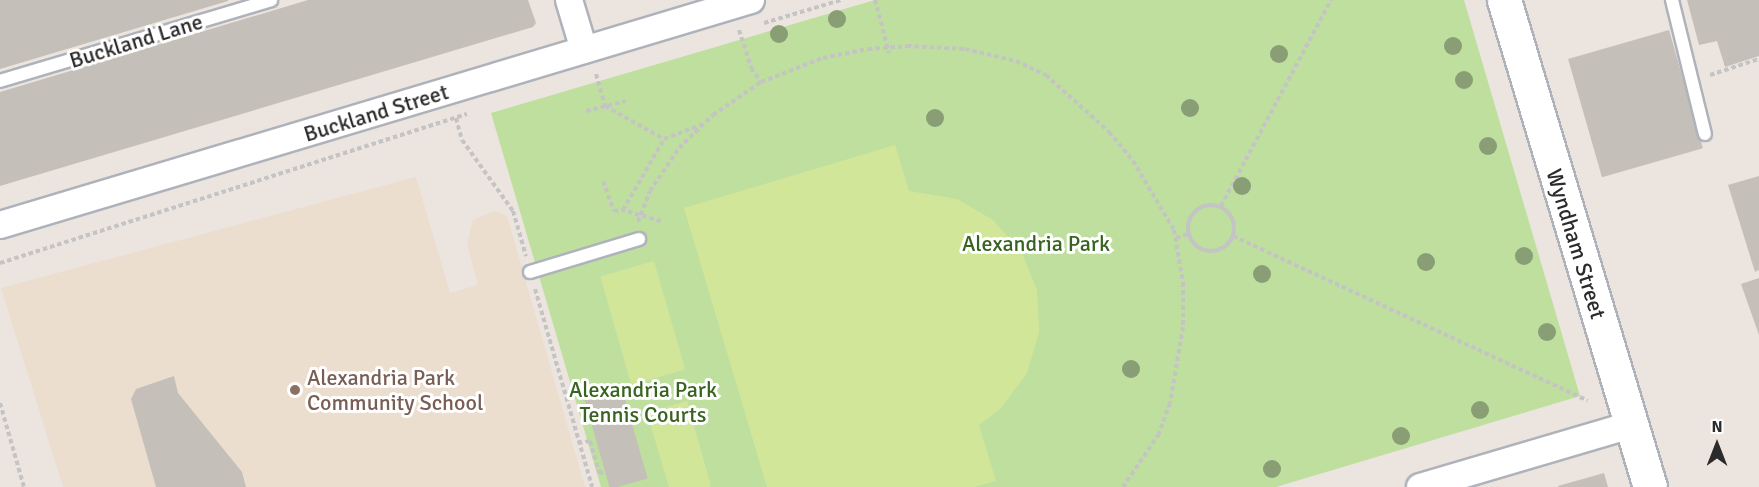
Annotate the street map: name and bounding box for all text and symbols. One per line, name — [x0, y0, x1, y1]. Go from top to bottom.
street label: Buckland Lane — [66, 8, 206, 74]
street label: Buckland Street — [300, 78, 452, 148]
street label: Wyndham Street — [1541, 166, 1611, 322]
park label: Alexandria Park — [962, 231, 1110, 257]
place label: Alexandria Park Community School — [307, 364, 483, 416]
park label: Alexandria Park Tennis Courts — [569, 376, 717, 428]
marker: Alexandria Park Community School — [288, 383, 302, 397]
north arrow — [1687, 415, 1747, 475]
text: N — [1711, 417, 1723, 437]

